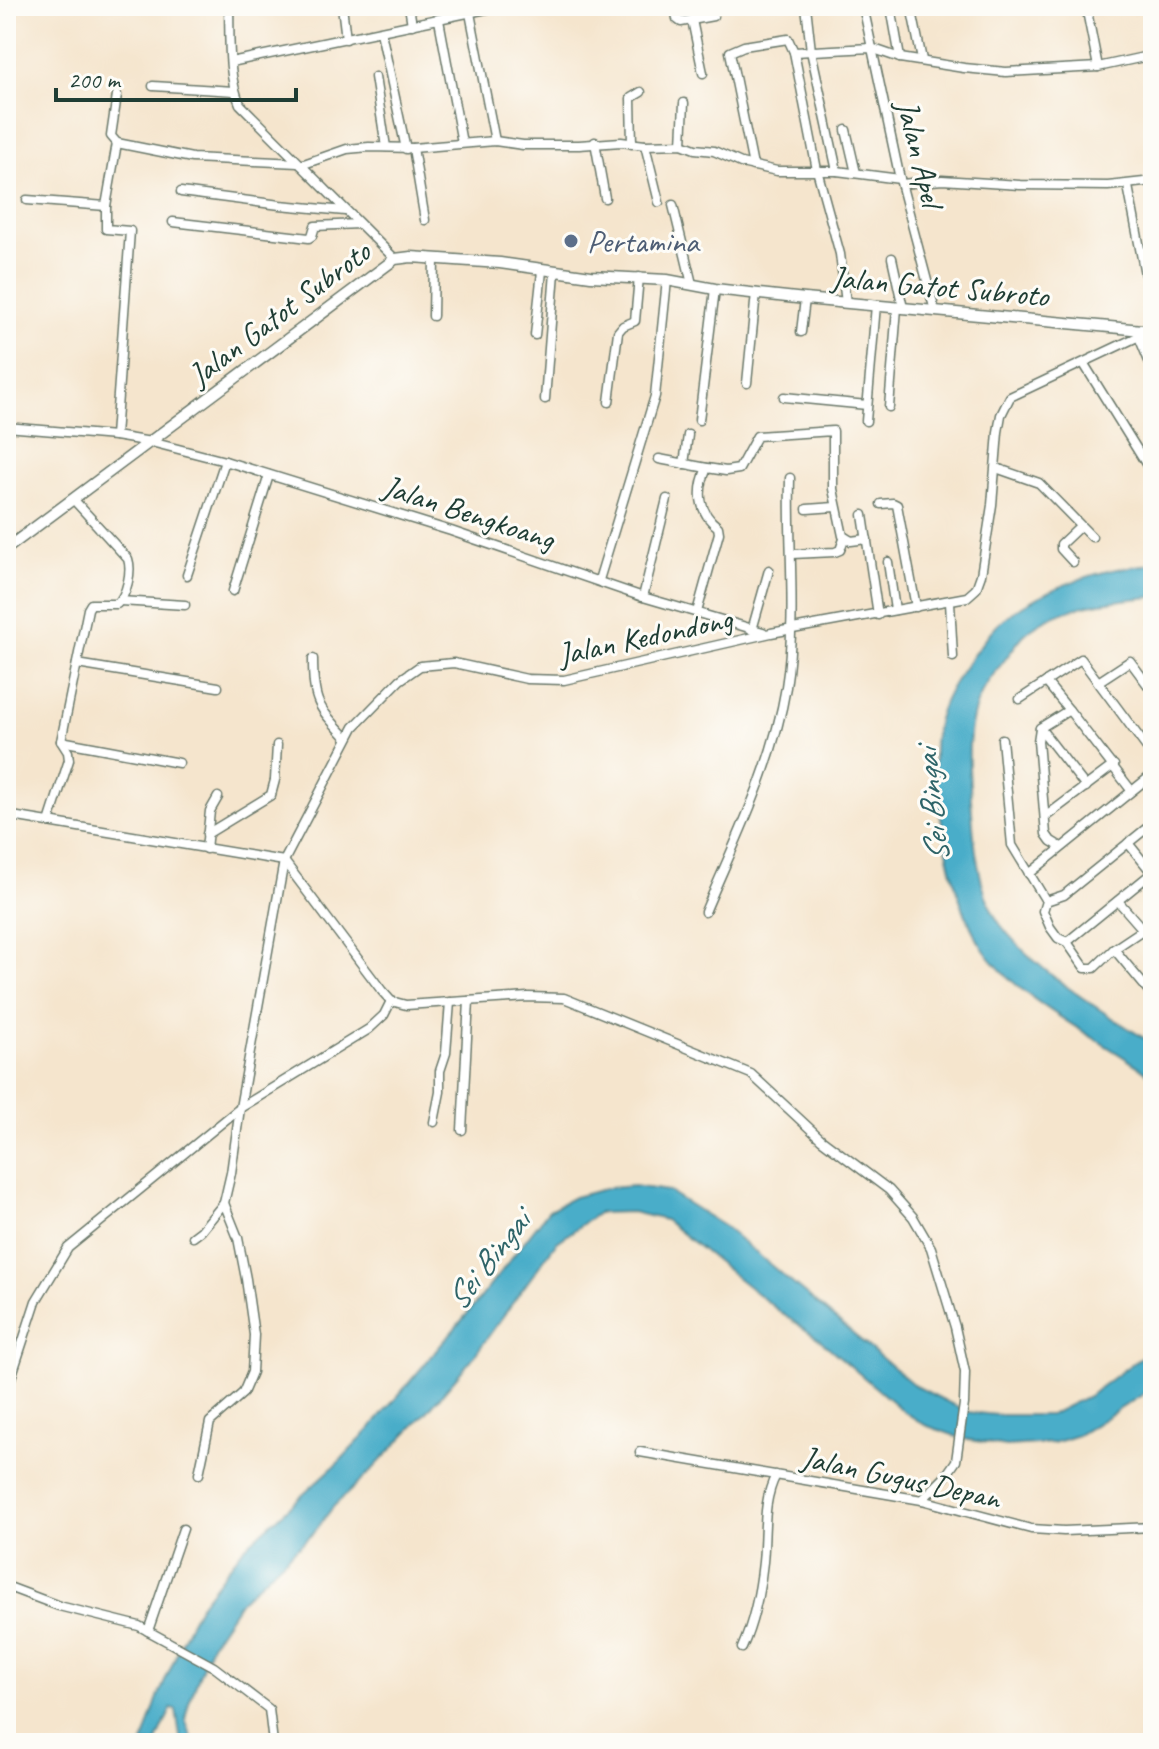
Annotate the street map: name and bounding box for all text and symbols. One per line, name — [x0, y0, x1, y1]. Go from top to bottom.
scale bar — [56, 52, 296, 102]
text: 200 m — [68, 65, 122, 95]
street label: Jalan Apel — [886, 94, 954, 216]
place label: Pertamina — [587, 221, 701, 262]
street label: Jalan Gatot Subroto — [178, 230, 380, 397]
marker: Pertamina — [562, 232, 580, 250]
street label: Jalan Gatot Subroto — [828, 256, 1052, 317]
street label: Jalan Bengkoang — [376, 465, 561, 560]
street label: Jalan Kedondong — [552, 598, 738, 675]
water label: Sei Bingai — [903, 740, 959, 865]
water label: Sei Bingai — [435, 1196, 544, 1318]
street label: Jalan Gugus Depan — [796, 1436, 1006, 1519]

